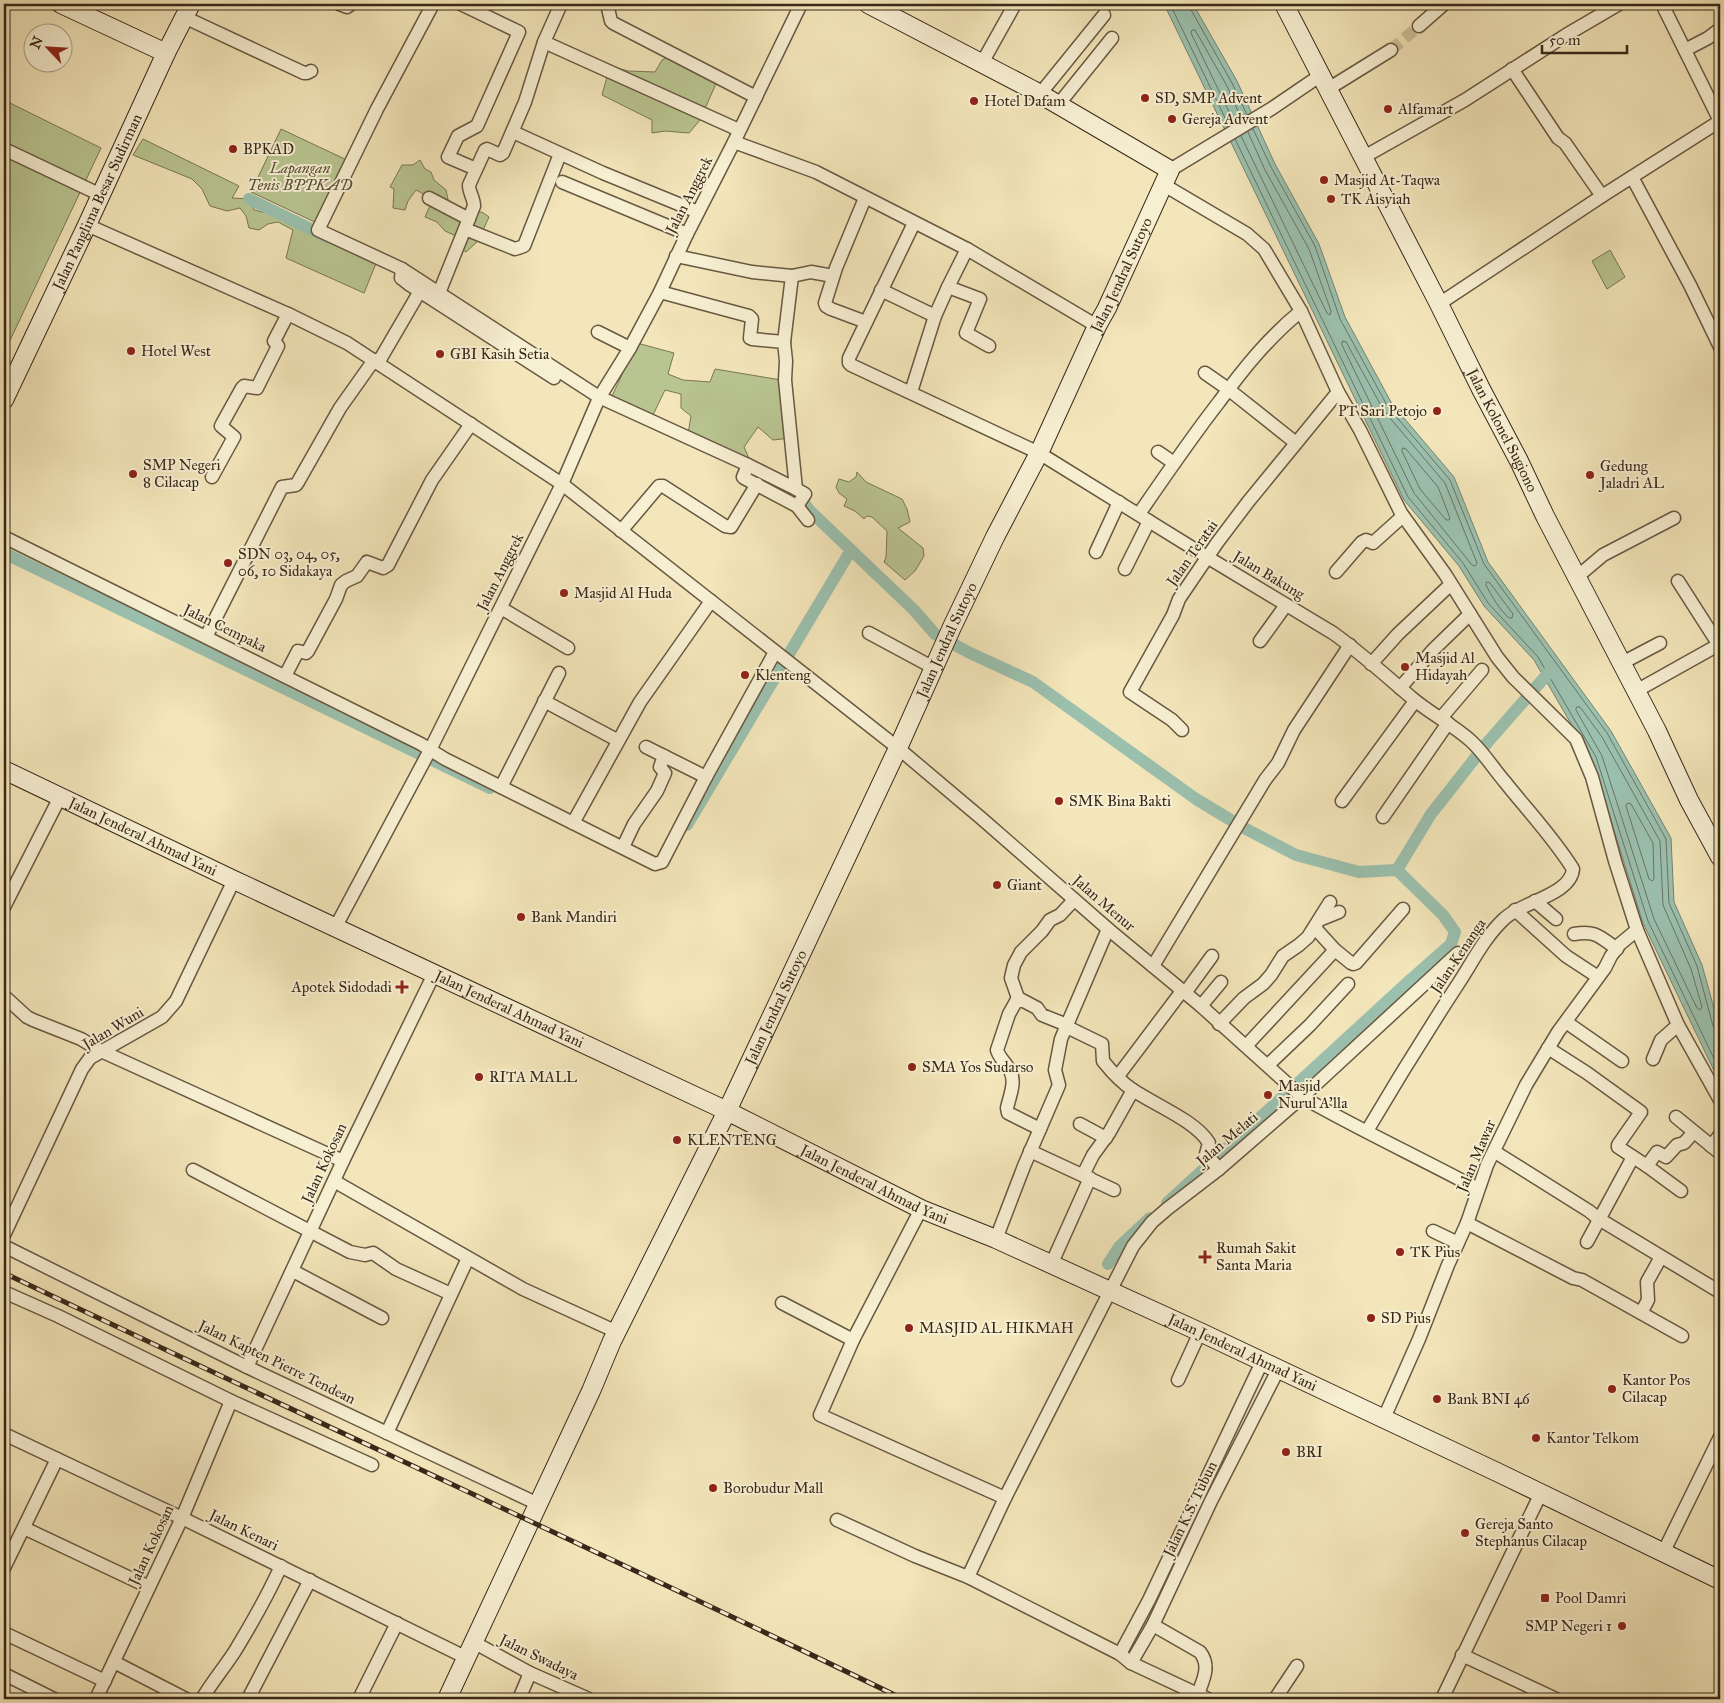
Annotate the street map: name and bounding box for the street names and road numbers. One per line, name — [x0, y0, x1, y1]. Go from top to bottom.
street label: Jalan Panglima Besar Sudirman — [48, 111, 146, 295]
street label: Jalan Anggrek — [661, 153, 717, 239]
street label: Jalan Jendral Sutoyo — [1086, 214, 1156, 337]
street label: Jalan Kolonel Sugiono — [1462, 364, 1542, 495]
street label: Jalan Teratai — [1161, 516, 1222, 592]
street label: Jalan Anggrek — [472, 530, 528, 616]
street label: Jalan Bakung — [1228, 546, 1309, 605]
street label: Jalan Jendral Sutoyo — [912, 579, 981, 703]
street label: Jalan Cempaka — [178, 599, 270, 657]
street label: Jalan Jenderal Ahmad Yani — [64, 792, 220, 880]
street label: Jalan Menur — [1067, 870, 1139, 936]
street label: Jalan Kenanga — [1425, 915, 1491, 999]
street label: Jalan Jendral Sutoyo — [740, 947, 811, 1070]
street label: Jalan Jenderal Ahmad Yani — [430, 966, 587, 1052]
street label: Jalan Wuni — [77, 1003, 147, 1055]
street label: Jalan Melati — [1191, 1108, 1262, 1172]
street label: Jalan Mawar — [1452, 1117, 1500, 1197]
street label: Jalan Kokosan — [297, 1120, 351, 1208]
street label: Jalan Jenderal Ahmad Yani — [795, 1140, 951, 1228]
street label: Jalan Jenderal Ahmad Yani — [1163, 1309, 1320, 1395]
street label: Jalan Kapten Pierre Tendean — [193, 1315, 358, 1409]
street label: Jalan K.S. Tubun — [1158, 1458, 1222, 1562]
street label: Jalan Kokosan — [124, 1502, 178, 1590]
street label: Jalan Kenari — [204, 1505, 282, 1555]
street label: Jalan Swadaya — [494, 1629, 582, 1685]

